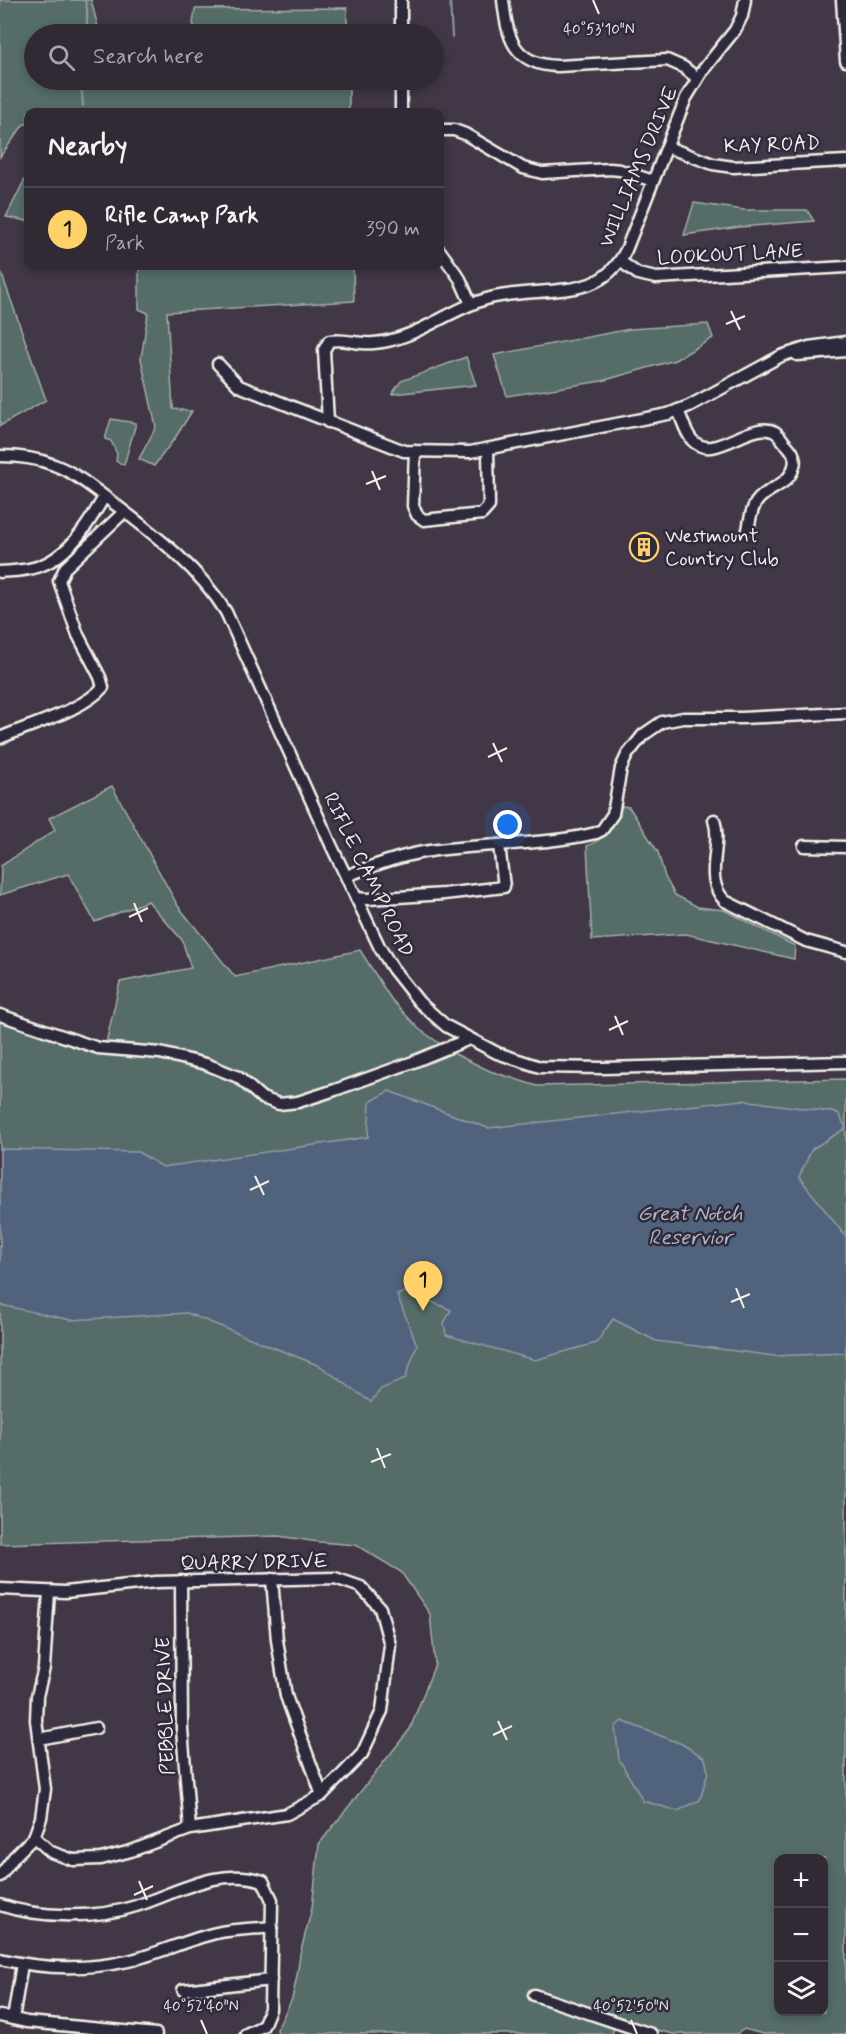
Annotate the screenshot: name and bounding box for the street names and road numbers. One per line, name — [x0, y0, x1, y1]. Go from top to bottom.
street label: WILLIAMS DRIVE — [593, 82, 685, 252]
street label: KAY ROAD — [723, 130, 821, 160]
street label: LOOKOUT LANE — [657, 238, 803, 272]
street label: RIFLE CAMP ROAD — [316, 788, 420, 962]
street label: QUARRY DRIVE — [180, 1548, 328, 1578]
street label: PEBBLE DRIVE — [150, 1636, 182, 1776]

